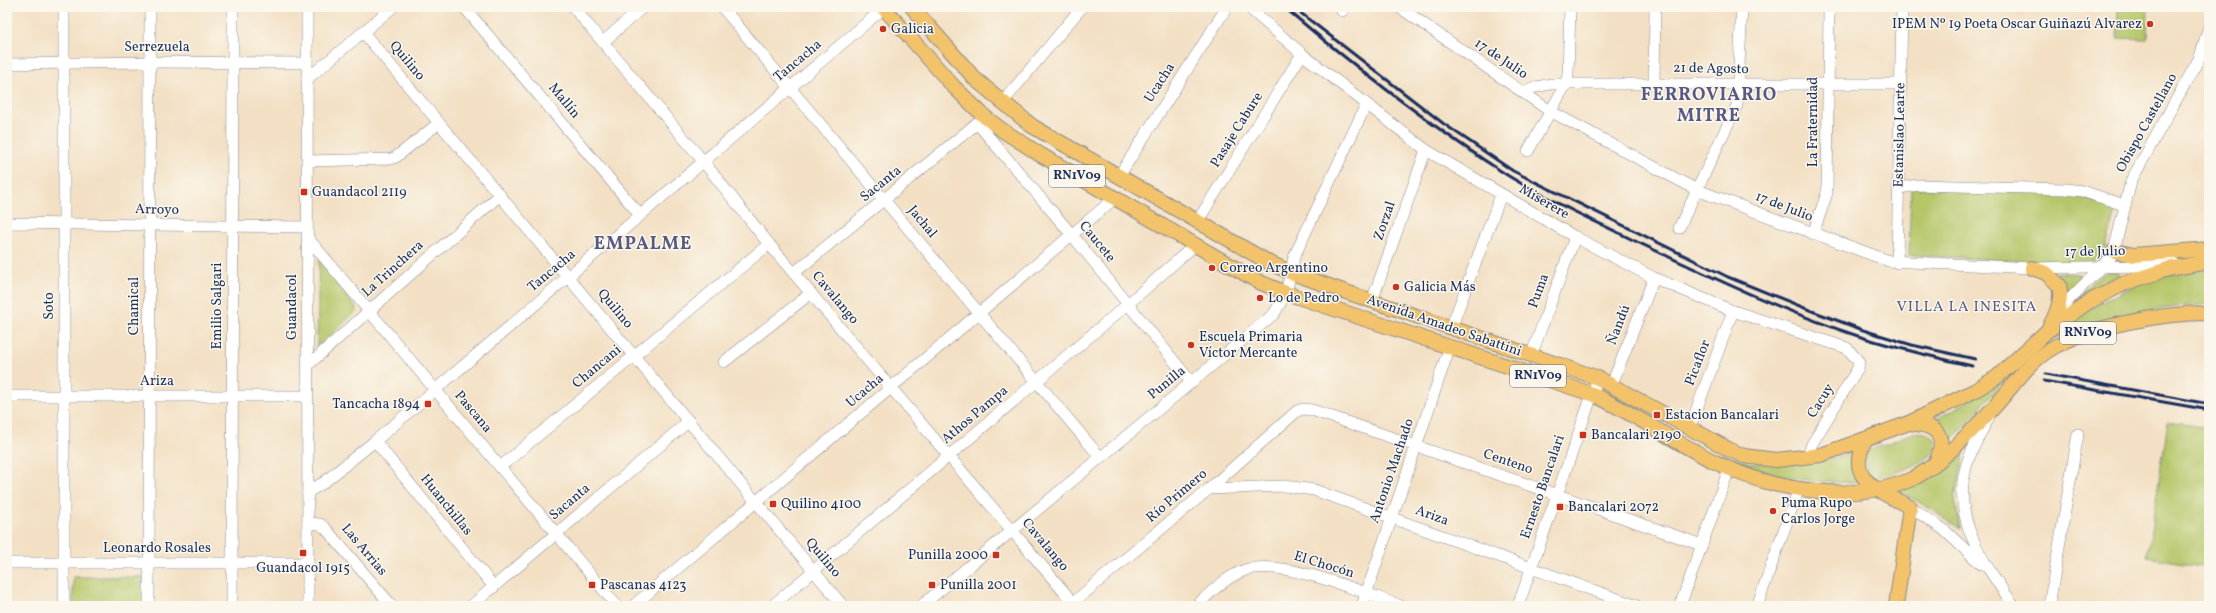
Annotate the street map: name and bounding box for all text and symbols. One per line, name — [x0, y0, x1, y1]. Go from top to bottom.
place label: IPEM Nº 19 Poeta Oscar Guiñazú Alvarez — [1892, 15, 2142, 34]
marker: IPEM Nº 19 Poeta Oscar Guiñazú Alvarez — [2145, 19, 2155, 29]
place label: Galicia — [891, 20, 934, 39]
marker: Galicia — [878, 24, 888, 34]
street label: 17 de Julio — [1471, 34, 1531, 84]
street label: Tancacha — [770, 35, 826, 87]
street label: Quilino — [385, 37, 429, 85]
street label: Serrezuela — [124, 38, 190, 57]
street label: Ucacha — [1140, 59, 1180, 107]
street label: 21 de Agosto — [1673, 59, 1749, 79]
street label: Obispo Castellano — [2112, 70, 2182, 176]
street label: La Fraternidad — [1804, 77, 1823, 167]
street label: Mallín — [544, 79, 584, 123]
street label: Estanislao Learte — [1890, 82, 1910, 188]
district label: FERROVIARIO MITRE — [1641, 83, 1777, 129]
street label: Pasaje Cabure — [1206, 88, 1268, 171]
street label: Sacanta — [856, 161, 906, 207]
road number: RN1V09 — [1049, 165, 1105, 187]
street label: Miserere — [1515, 180, 1573, 224]
place label: Guandacol 2119 — [312, 183, 407, 202]
marker: Guandacol 2119 — [299, 187, 309, 197]
street label: 17 de Julio — [1752, 187, 1816, 227]
street label: Zorzal — [1369, 199, 1401, 243]
street label: Arroyo — [135, 200, 179, 220]
street label: Jachal — [903, 202, 941, 242]
street label: Caucete — [1074, 217, 1120, 267]
district label: EMPALME — [594, 232, 692, 257]
street label: La Trinchera — [358, 236, 428, 302]
street label: 17 de Julio — [2064, 242, 2126, 262]
street label: Tancacha — [524, 245, 580, 297]
place label: Correo Argentino — [1220, 259, 1328, 278]
street label: Emilio Salgari — [208, 263, 227, 349]
marker: Correo Argentino — [1207, 263, 1217, 273]
street label: Cavalango — [807, 267, 863, 329]
street label: Puma — [1524, 271, 1554, 311]
street label: Guandacol — [283, 274, 302, 340]
street label: Chamical — [125, 277, 144, 335]
place label: Galicia Más — [1404, 278, 1476, 297]
marker: Galicia Más — [1391, 282, 1401, 292]
street label: Quilino — [593, 285, 637, 333]
place label: Lo de Pedro — [1268, 289, 1339, 308]
street label: Avenida Amadeo Sabattini — [1364, 291, 1524, 361]
street label: Soto — [40, 292, 59, 320]
marker: Lo de Pedro — [1255, 293, 1265, 303]
district label: VILLA LA INESITA — [1897, 297, 2037, 318]
street label: Ñandú — [1603, 302, 1635, 348]
road number: RN1V09 — [2060, 322, 2116, 344]
place label: Escuela Primaria Víctor Mercante — [1199, 328, 1303, 363]
street label: Picaflor — [1681, 337, 1715, 389]
marker: Escuela Primaria Víctor Mercante — [1186, 340, 1196, 350]
street label: Chancani — [568, 341, 626, 393]
street label: Punilla — [1144, 362, 1190, 404]
road number: RN1V09 — [1510, 365, 1566, 387]
street label: Ucacha — [842, 370, 888, 412]
street label: Ariza — [140, 372, 174, 391]
street label: Cacuy — [1803, 380, 1839, 422]
street label: Athos Pampa — [938, 381, 1012, 449]
street label: Pascana — [450, 387, 496, 437]
place label: Tancacha 1894 — [332, 395, 420, 414]
marker: Tancacha 1894 — [423, 399, 433, 409]
place label: Estacion Bancalari — [1665, 406, 1779, 425]
marker: Estacion Bancalari — [1652, 410, 1662, 420]
street label: Antonio Machado — [1365, 416, 1419, 526]
place label: Bancalari 2190 — [1591, 426, 1681, 445]
marker: Bancalari 2190 — [1578, 430, 1588, 440]
street label: Ernesto Bancalari — [1516, 432, 1570, 542]
street label: Centeno — [1481, 445, 1535, 479]
street label: Río Primero — [1142, 465, 1212, 527]
street label: Huanchillas — [415, 470, 477, 540]
street label: Sacanta — [545, 479, 595, 525]
place label: Puma Rupo Carlos Jorge — [1781, 494, 1855, 529]
place label: Quilino 4100 — [781, 495, 861, 514]
place label: Bancalari 2072 — [1568, 498, 1659, 517]
marker: Quilino 4100 — [768, 499, 778, 509]
street label: Ariza — [1413, 501, 1451, 531]
marker: Bancalari 2072 — [1555, 502, 1565, 512]
marker: Puma Rupo Carlos Jorge — [1768, 506, 1778, 516]
street label: Cavalango — [1017, 514, 1073, 576]
street label: Las Arrias — [337, 520, 391, 580]
street label: Quilino — [801, 534, 845, 582]
street label: Leonardo Rosales — [103, 539, 211, 558]
place label: Punilla 2000 — [908, 546, 988, 565]
street label: El Chocón — [1291, 547, 1357, 583]
marker: Guandacol 1915 — [298, 548, 308, 558]
marker: Punilla 2000 — [991, 550, 1001, 560]
place label: Guandacol 1915 — [256, 559, 350, 578]
place label: Pascanas 4123 — [600, 576, 687, 595]
place label: Punilla 2001 — [940, 576, 1017, 595]
marker: Pascanas 4123 — [587, 580, 597, 590]
marker: Punilla 2001 — [927, 580, 937, 590]

